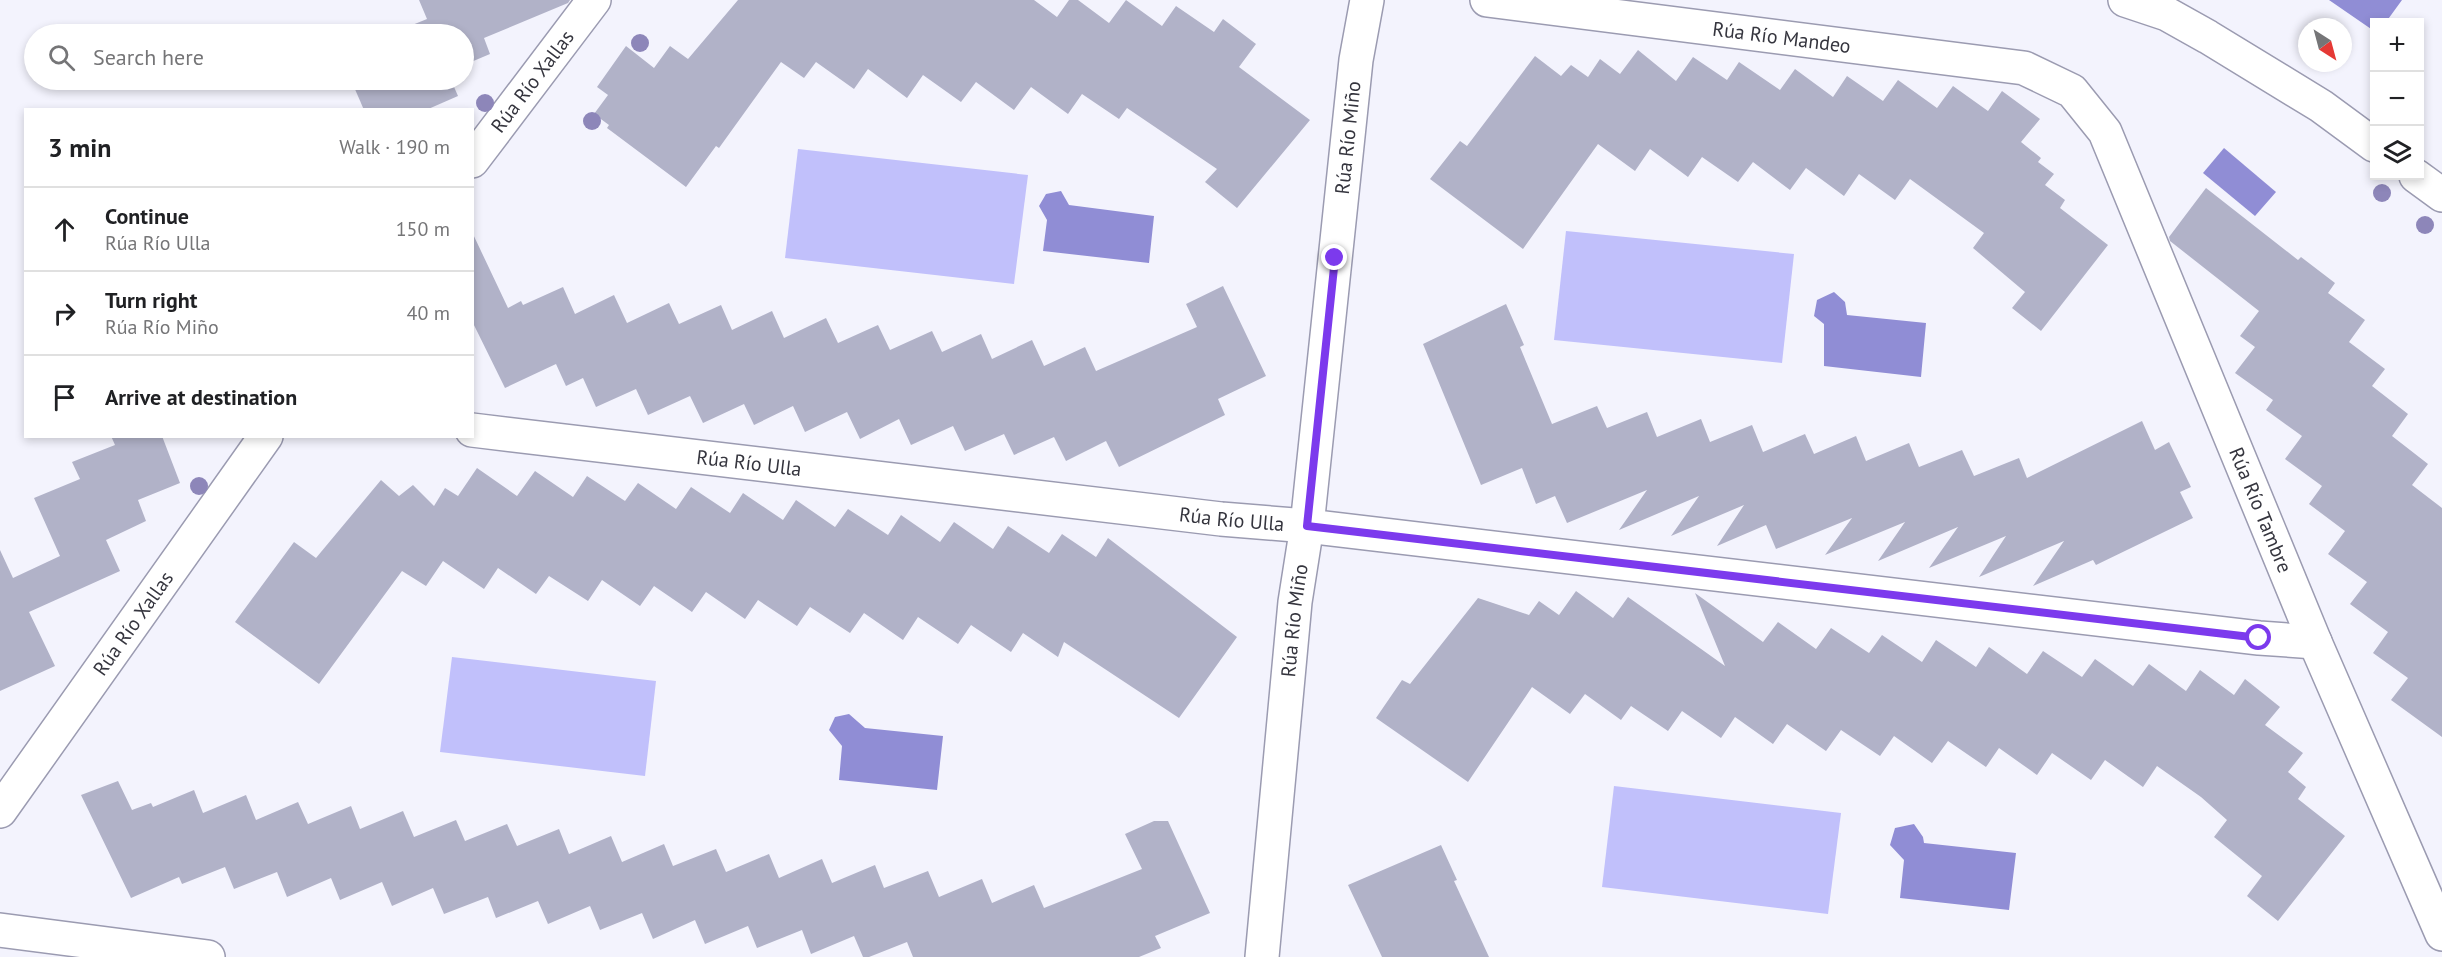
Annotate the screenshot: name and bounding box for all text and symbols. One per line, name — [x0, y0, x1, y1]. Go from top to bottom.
street label: Rúa Río Mandeo — [1711, 16, 1852, 59]
north arrow — [2298, 18, 2352, 72]
map controls — [2370, 18, 2424, 180]
button: + — [2370, 18, 2424, 72]
search box — [24, 24, 474, 90]
street label: Rúa Río Xallas — [485, 25, 580, 138]
icon: search — [45, 41, 78, 74]
text: Search here — [93, 43, 204, 71]
button: − — [2370, 72, 2424, 126]
street label: Rúa Río Miño — [1329, 80, 1367, 196]
button: layers — [2370, 126, 2424, 180]
text: 3 min — [48, 131, 111, 164]
text: Walk · 190 m — [339, 134, 450, 160]
text: Continue — [105, 202, 189, 230]
icon: ahead — [48, 213, 81, 246]
text: 150 m — [396, 216, 450, 242]
text: Rúa Río Ulla — [105, 230, 211, 256]
route end — [1321, 244, 1347, 270]
text: Turn right — [105, 286, 197, 314]
icon: right — [48, 297, 81, 330]
text: 40 m — [407, 300, 450, 326]
text: Rúa Río Miño — [105, 314, 219, 340]
icon: arrive — [48, 381, 81, 414]
text: Arrive at destination — [105, 383, 297, 411]
street label: Rúa Río Tambre — [2223, 443, 2298, 577]
street label: Rúa Río Ulla — [695, 444, 803, 482]
street label: Rúa Río Ulla — [1178, 501, 1285, 537]
street label: Rúa Río Miño — [1275, 562, 1314, 678]
street label: Rúa Río Xallas — [87, 566, 179, 681]
route start — [2245, 624, 2271, 650]

